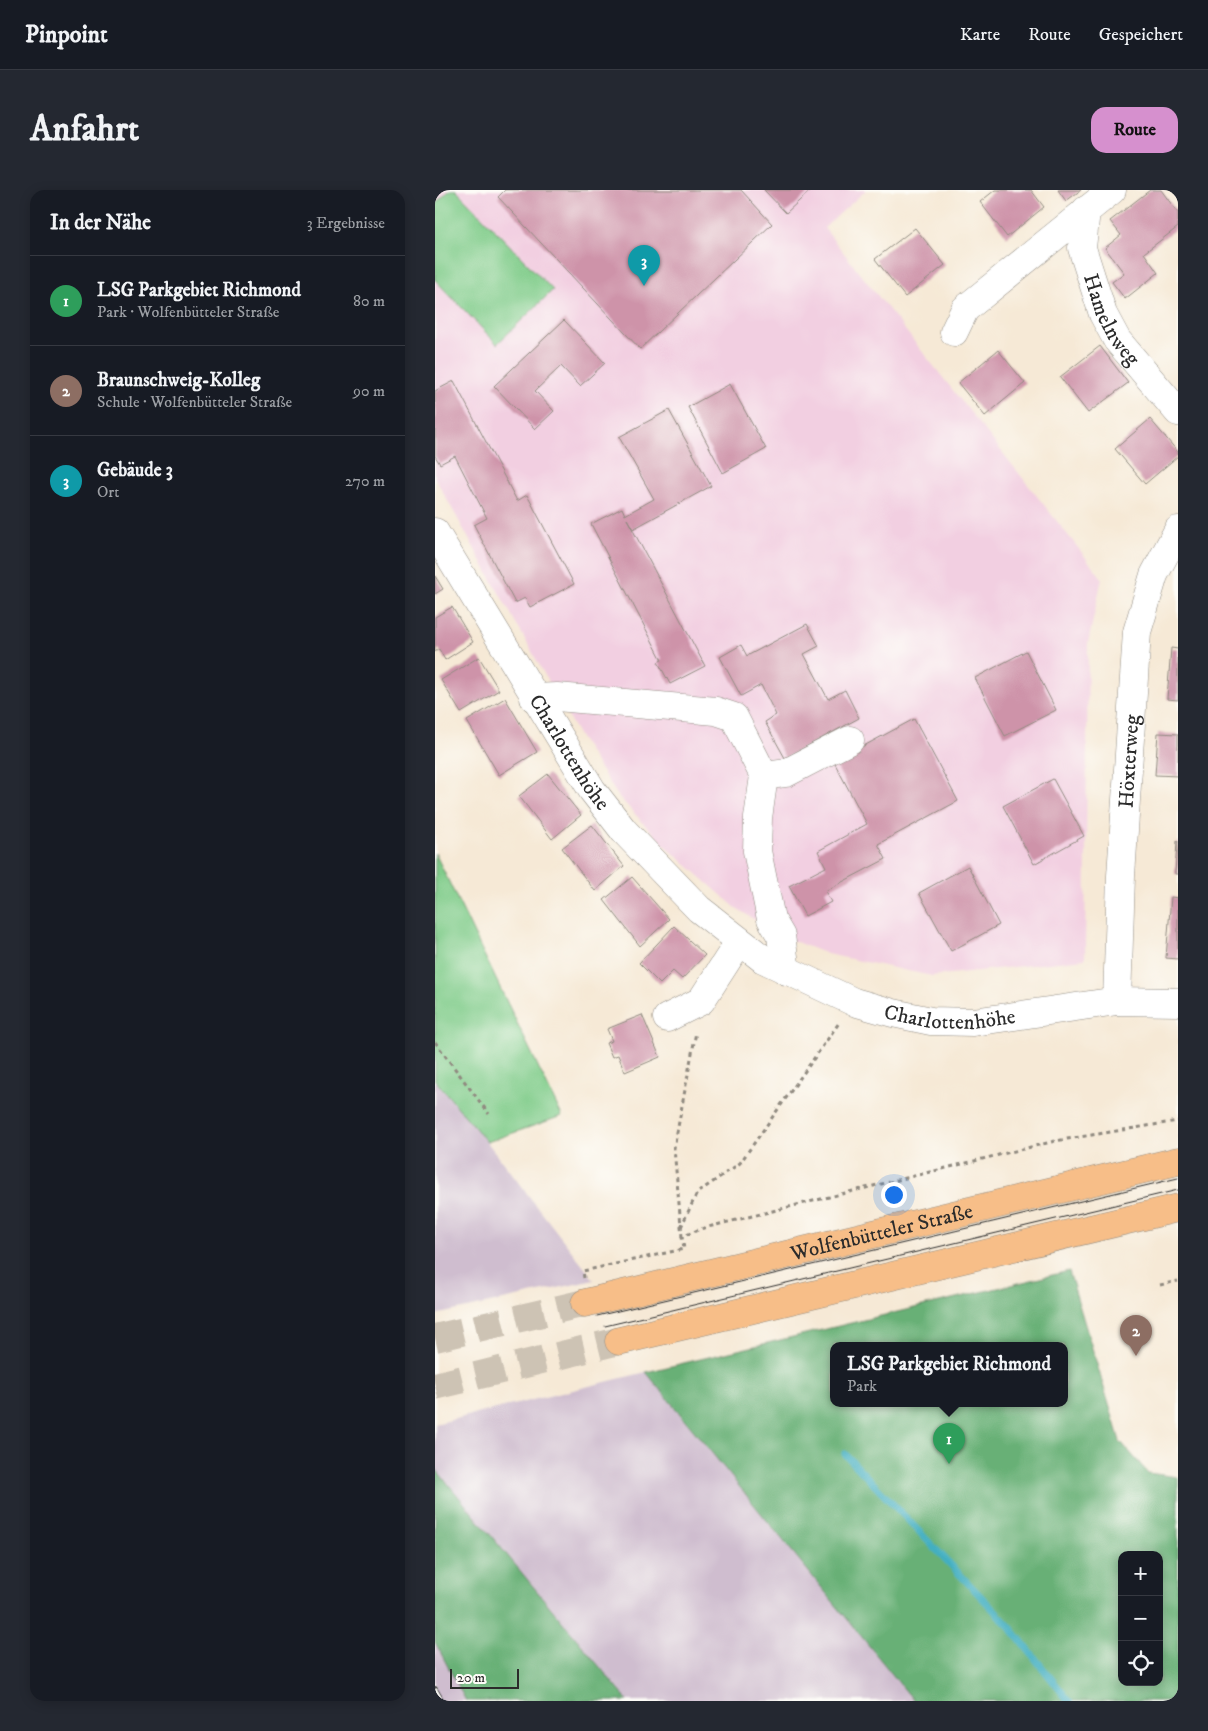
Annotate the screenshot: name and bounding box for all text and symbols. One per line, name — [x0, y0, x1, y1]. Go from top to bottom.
text: Pinpoint — [25, 20, 108, 50]
text: Karte — [960, 24, 1000, 46]
text: Route — [1028, 24, 1071, 46]
text: Gespeichert — [1099, 24, 1183, 46]
button: Route — [1091, 107, 1178, 153]
text: Anfahrt — [30, 108, 139, 152]
text: In der Nähe — [50, 210, 151, 236]
text: 3 Ergebnisse — [307, 213, 385, 233]
pin: 3 — [628, 245, 660, 286]
street label: Hamelnweg — [1077, 271, 1146, 372]
text: LSG Parkgebiet Richmond — [97, 279, 301, 302]
text: 1 — [63, 291, 69, 311]
text: 80 m — [353, 291, 385, 311]
text: Park · Wolfenbütteler Straße — [97, 302, 279, 322]
text: Braunschweig-Kolleg — [97, 369, 260, 392]
text: 2 — [62, 381, 70, 401]
text: 90 m — [353, 381, 385, 401]
text: Schule · Wolfenbütteler Straße — [97, 392, 292, 412]
text: Gebäude 3 — [97, 459, 173, 482]
text: 3 — [63, 471, 69, 491]
text: 270 m — [345, 471, 385, 491]
text: Ort — [97, 482, 119, 502]
street label: Charlottenhöhe — [523, 690, 615, 816]
street label: Höxterweg — [1113, 713, 1146, 809]
street label: Charlottenhöhe — [881, 999, 1017, 1036]
your location — [881, 1182, 907, 1208]
street label: Wolfenbütteler Straße — [787, 1199, 976, 1268]
pin: 2 — [1120, 1315, 1152, 1356]
popup — [830, 1342, 1068, 1407]
text: LSG Parkgebiet Richmond — [847, 1353, 1051, 1376]
text: Park — [847, 1376, 877, 1396]
pin: 1 — [933, 1423, 965, 1464]
map controls — [1118, 1551, 1163, 1686]
button: + — [1118, 1551, 1163, 1596]
button: − — [1118, 1596, 1163, 1641]
button: locate — [1118, 1641, 1163, 1686]
scale bar — [450, 1666, 519, 1689]
text: 20 m — [457, 1669, 485, 1687]

